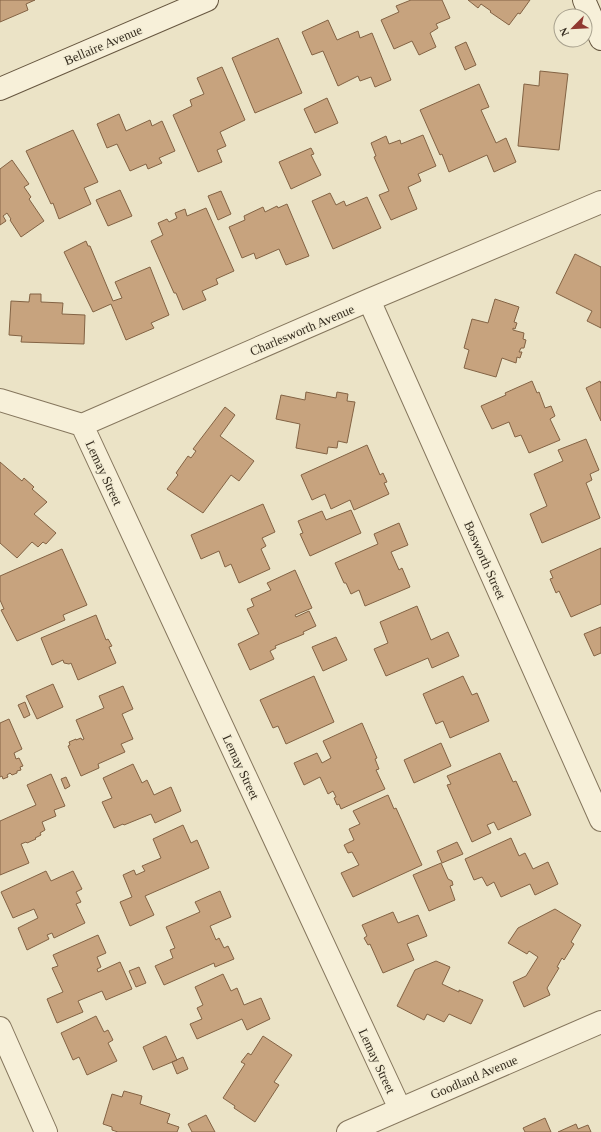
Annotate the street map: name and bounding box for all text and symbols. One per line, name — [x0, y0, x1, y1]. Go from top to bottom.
north arrow — [553, 8, 593, 48]
street label: Bellaire Avenue — [62, 22, 144, 68]
text: N — [557, 26, 571, 38]
street label: Charlesworth Avenue — [247, 301, 357, 359]
street label: Lemay Street — [82, 438, 126, 508]
street label: Bosworth Street — [461, 519, 509, 602]
street label: Lemay Street — [219, 732, 263, 802]
street label: Lemay Street — [355, 1026, 399, 1096]
street label: Goodland Avenue — [428, 1052, 520, 1102]

